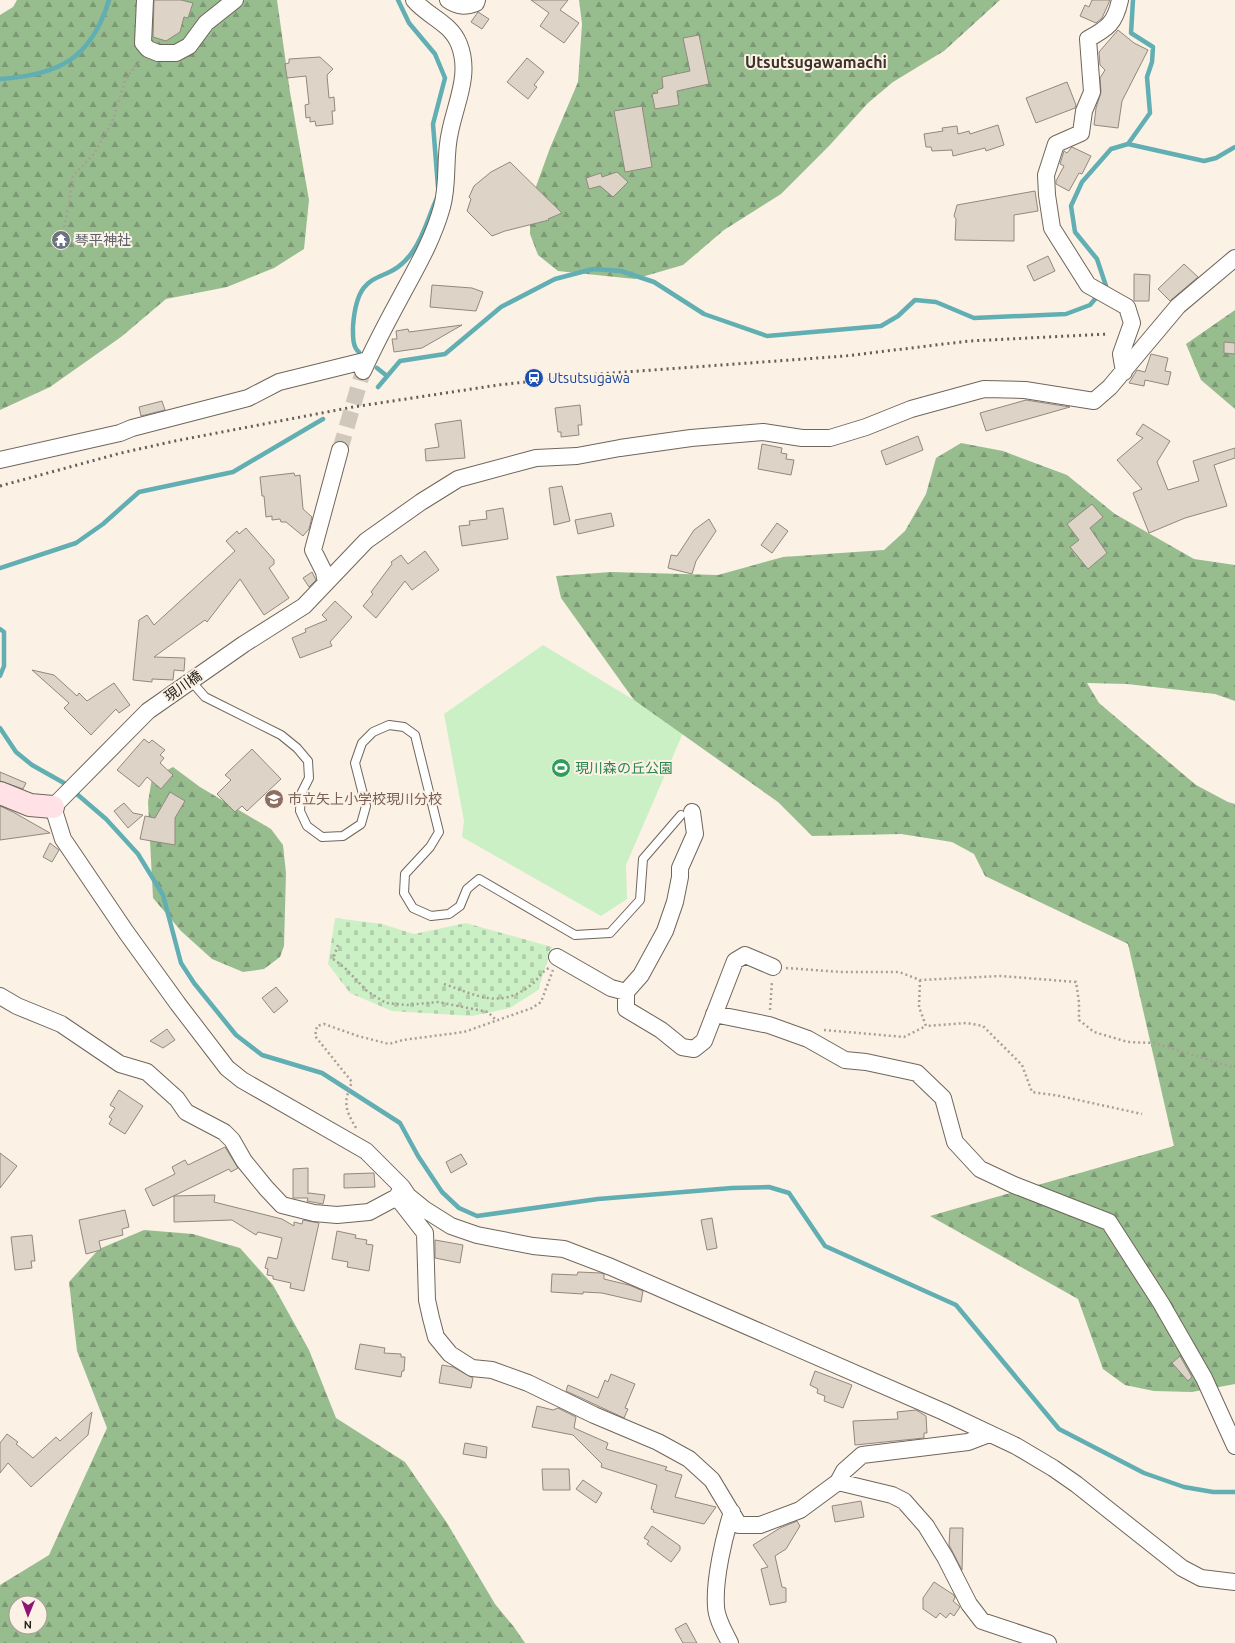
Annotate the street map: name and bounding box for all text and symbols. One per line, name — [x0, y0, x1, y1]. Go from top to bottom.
district label: Utsutsugawamachi — [745, 53, 887, 71]
temple icon: 琴平神社 — [50, 229, 72, 251]
place label: 琴平神社 — [75, 232, 131, 248]
station icon: Utsutsugawa — [523, 367, 545, 389]
place label: Utsutsugawa — [548, 370, 630, 386]
street label: 現川橋 — [161, 667, 205, 705]
sports icon: 現川森の丘公園 — [550, 757, 572, 779]
place label: 現川森の丘公園 — [575, 760, 673, 776]
school or university icon: 市立矢上小学校現川分校 — [263, 788, 285, 810]
place label: 市立矢上小学校現川分校 — [288, 791, 442, 807]
north arrow — [8, 1595, 48, 1635]
text: N — [24, 1619, 32, 1631]

